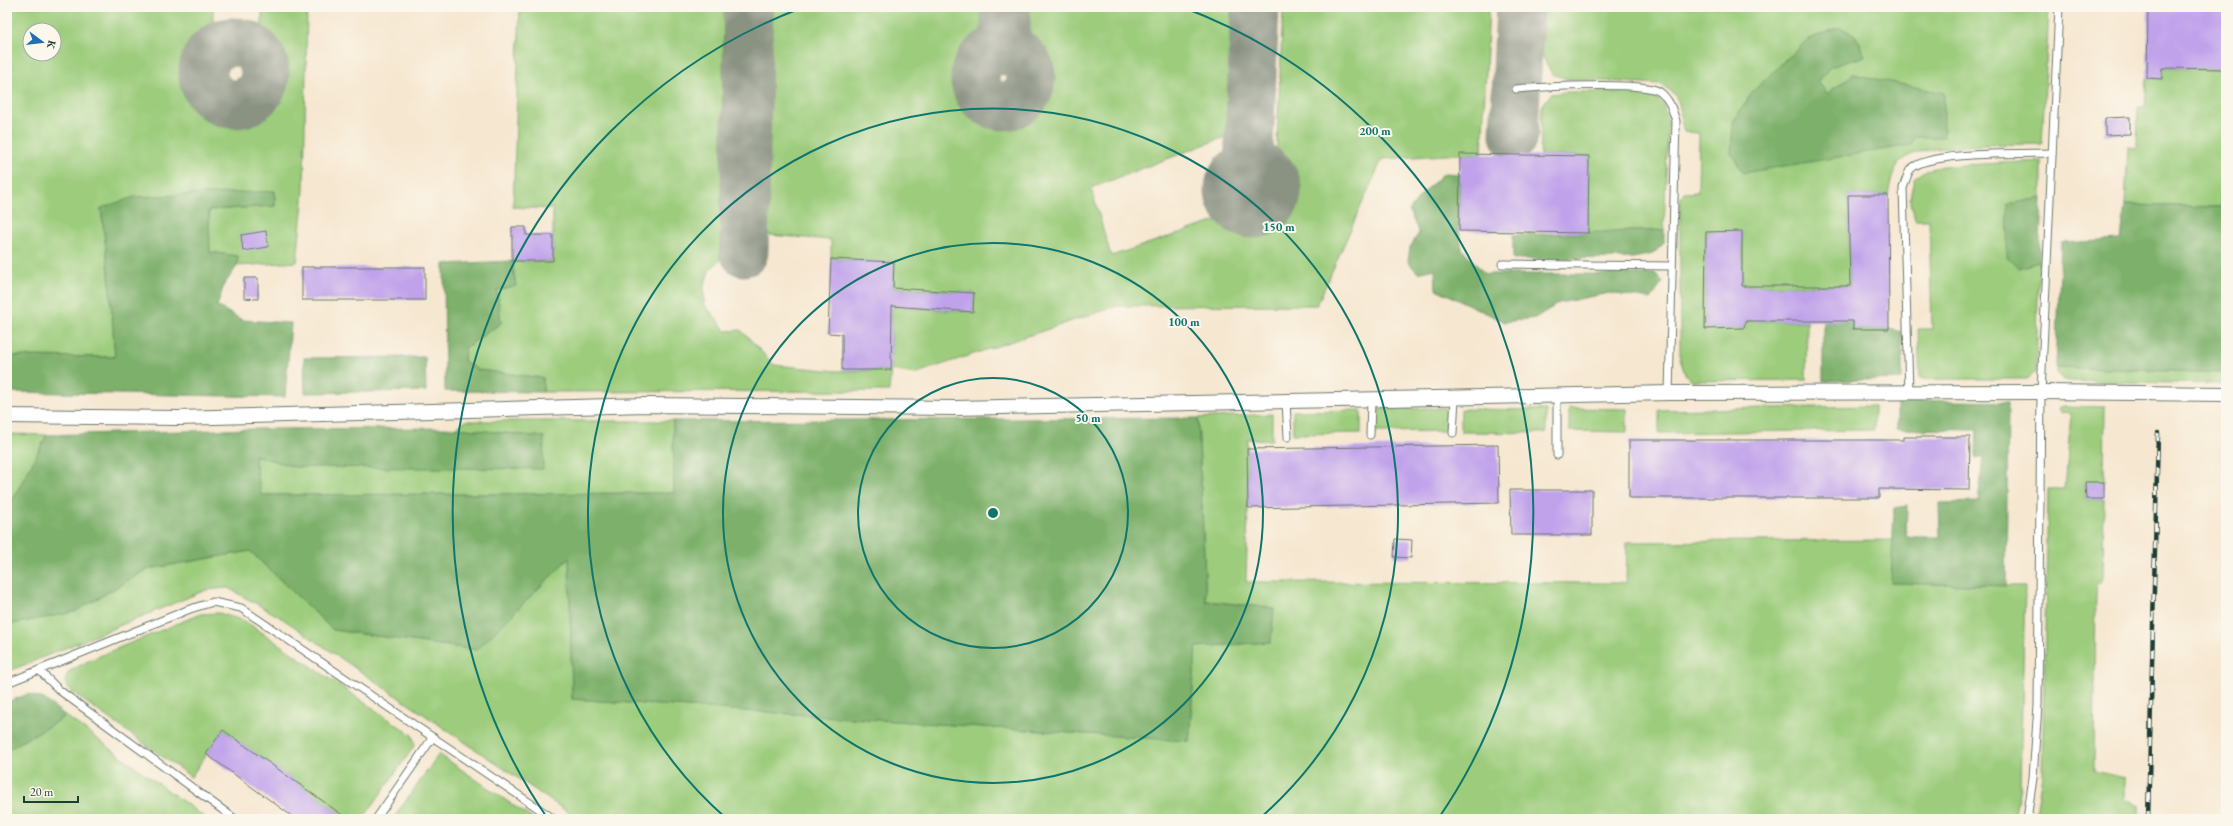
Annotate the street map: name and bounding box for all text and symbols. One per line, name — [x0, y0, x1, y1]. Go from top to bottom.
north arrow — [22, 22, 62, 62]
text: K — [44, 39, 60, 51]
text: 200 m — [1359, 123, 1391, 139]
text: 150 m — [1263, 219, 1295, 235]
text: 100 m — [1168, 314, 1200, 330]
text: 50 m — [1075, 410, 1101, 426]
centre of rings — [986, 506, 1000, 520]
scale bar — [24, 778, 78, 804]
text: 20 m — [30, 784, 54, 800]

